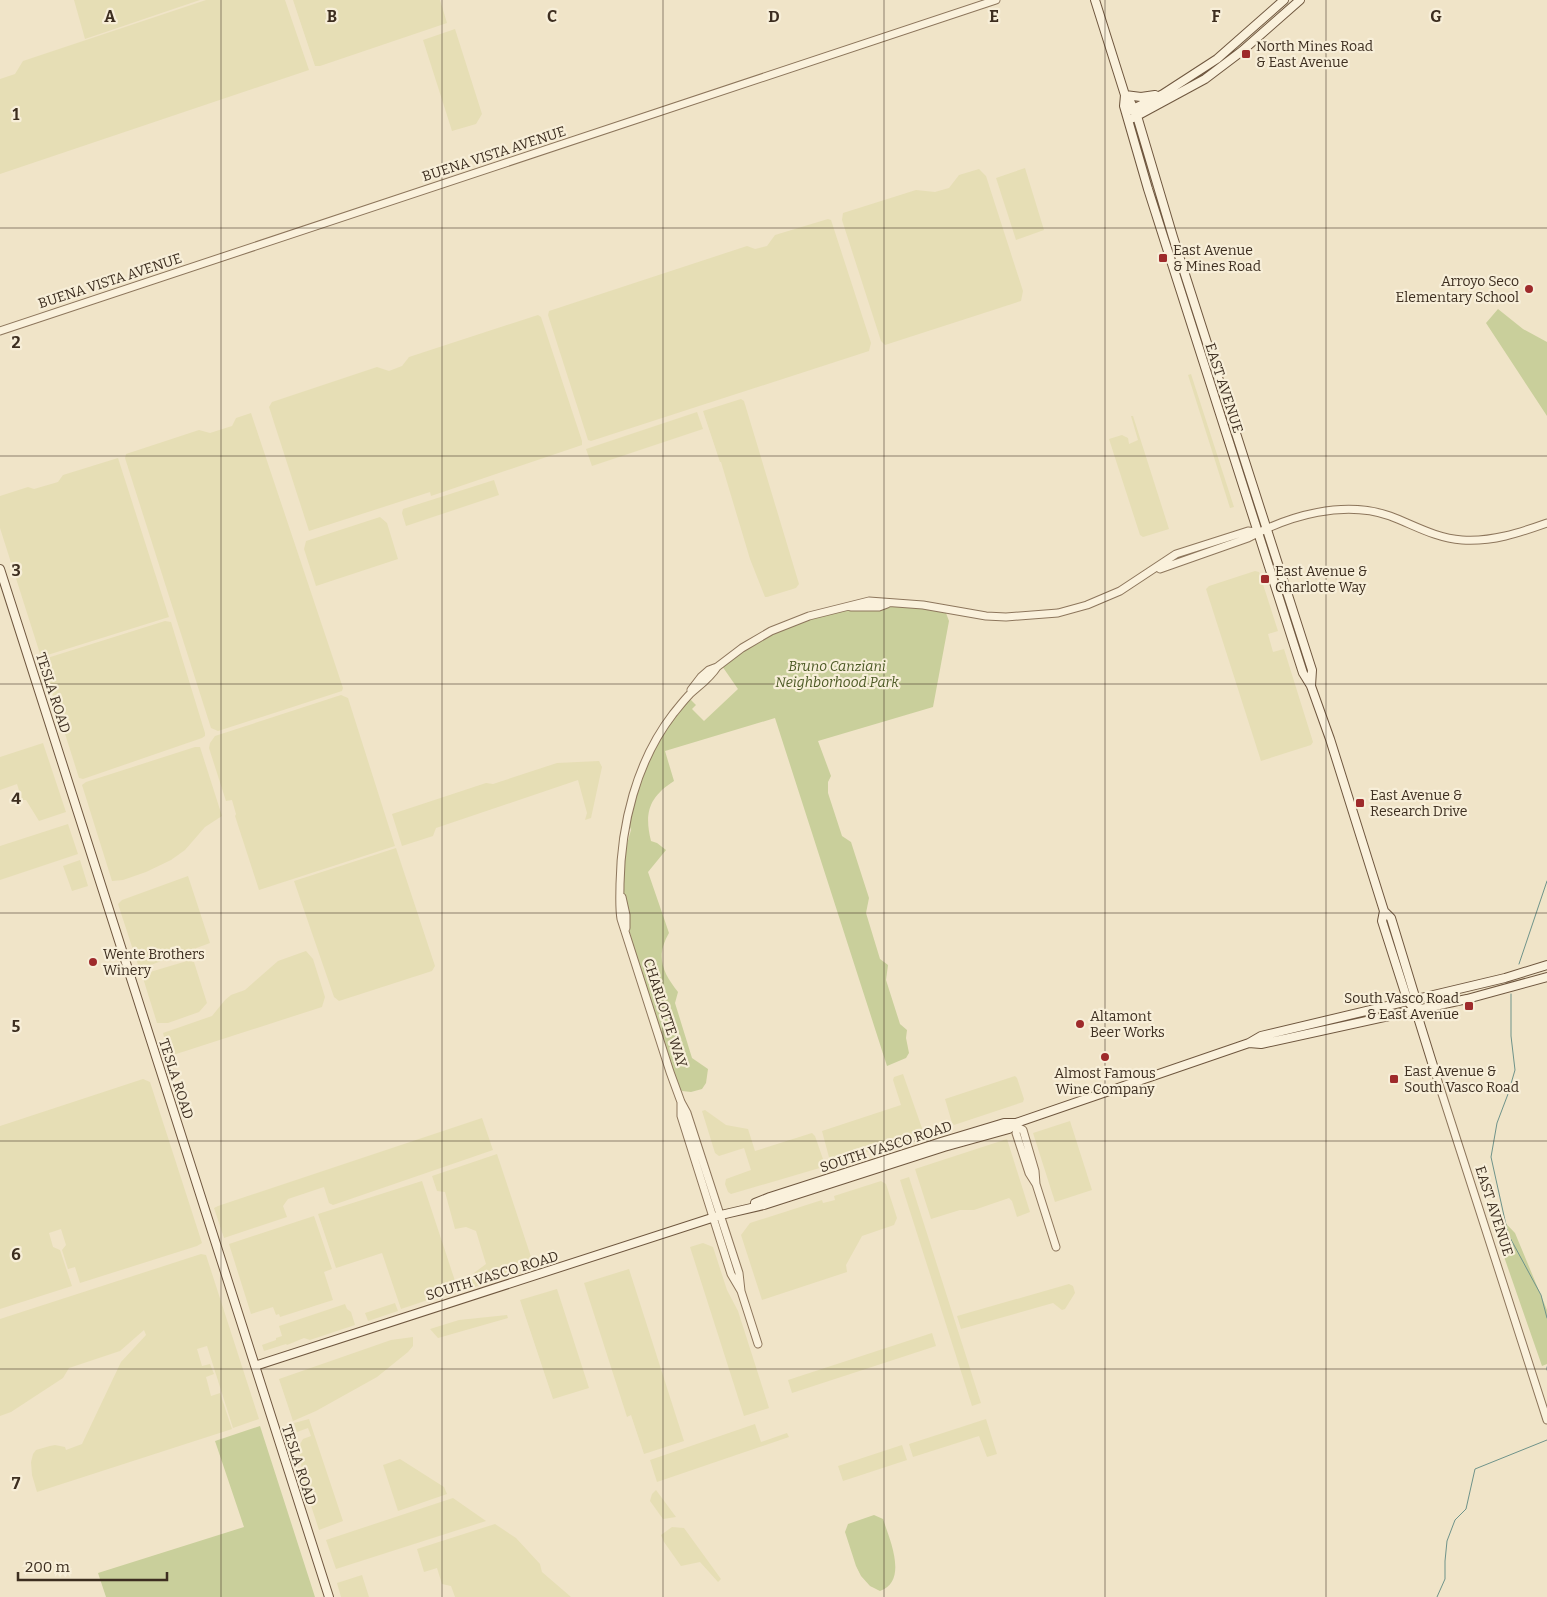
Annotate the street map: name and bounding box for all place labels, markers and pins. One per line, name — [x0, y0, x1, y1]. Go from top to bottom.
place label: North Mines Road & East Avenue — [1256, 38, 1373, 71]
marker: North Mines Road & East Avenue — [1240, 48, 1252, 60]
place label: East Avenue & Mines Road — [1173, 242, 1261, 275]
marker: East Avenue & Mines Road — [1157, 252, 1169, 264]
place label: Arroyo Seco Elementary School — [1396, 273, 1519, 306]
marker: Arroyo Seco Elementary School — [1523, 283, 1535, 295]
place label: East Avenue & Charlotte Way — [1275, 563, 1368, 596]
marker: East Avenue & Charlotte Way — [1259, 573, 1271, 585]
place label: East Avenue & Research Drive — [1370, 787, 1467, 820]
marker: East Avenue & Research Drive — [1354, 797, 1366, 809]
place label: Wente Brothers Winery — [103, 946, 205, 979]
marker: Wente Brothers Winery — [87, 956, 99, 968]
place label: South Vasco Road & East Avenue — [1344, 990, 1459, 1023]
marker: South Vasco Road & East Avenue — [1463, 1000, 1475, 1012]
place label: Altamont Beer Works — [1090, 1008, 1165, 1041]
marker: Altamont Beer Works — [1074, 1018, 1086, 1030]
marker: Almost Famous Wine Company — [1099, 1051, 1111, 1063]
place label: East Avenue & South Vasco Road — [1404, 1063, 1519, 1096]
place label: Almost Famous Wine Company — [1054, 1065, 1156, 1098]
marker: East Avenue & South Vasco Road — [1388, 1073, 1400, 1085]

